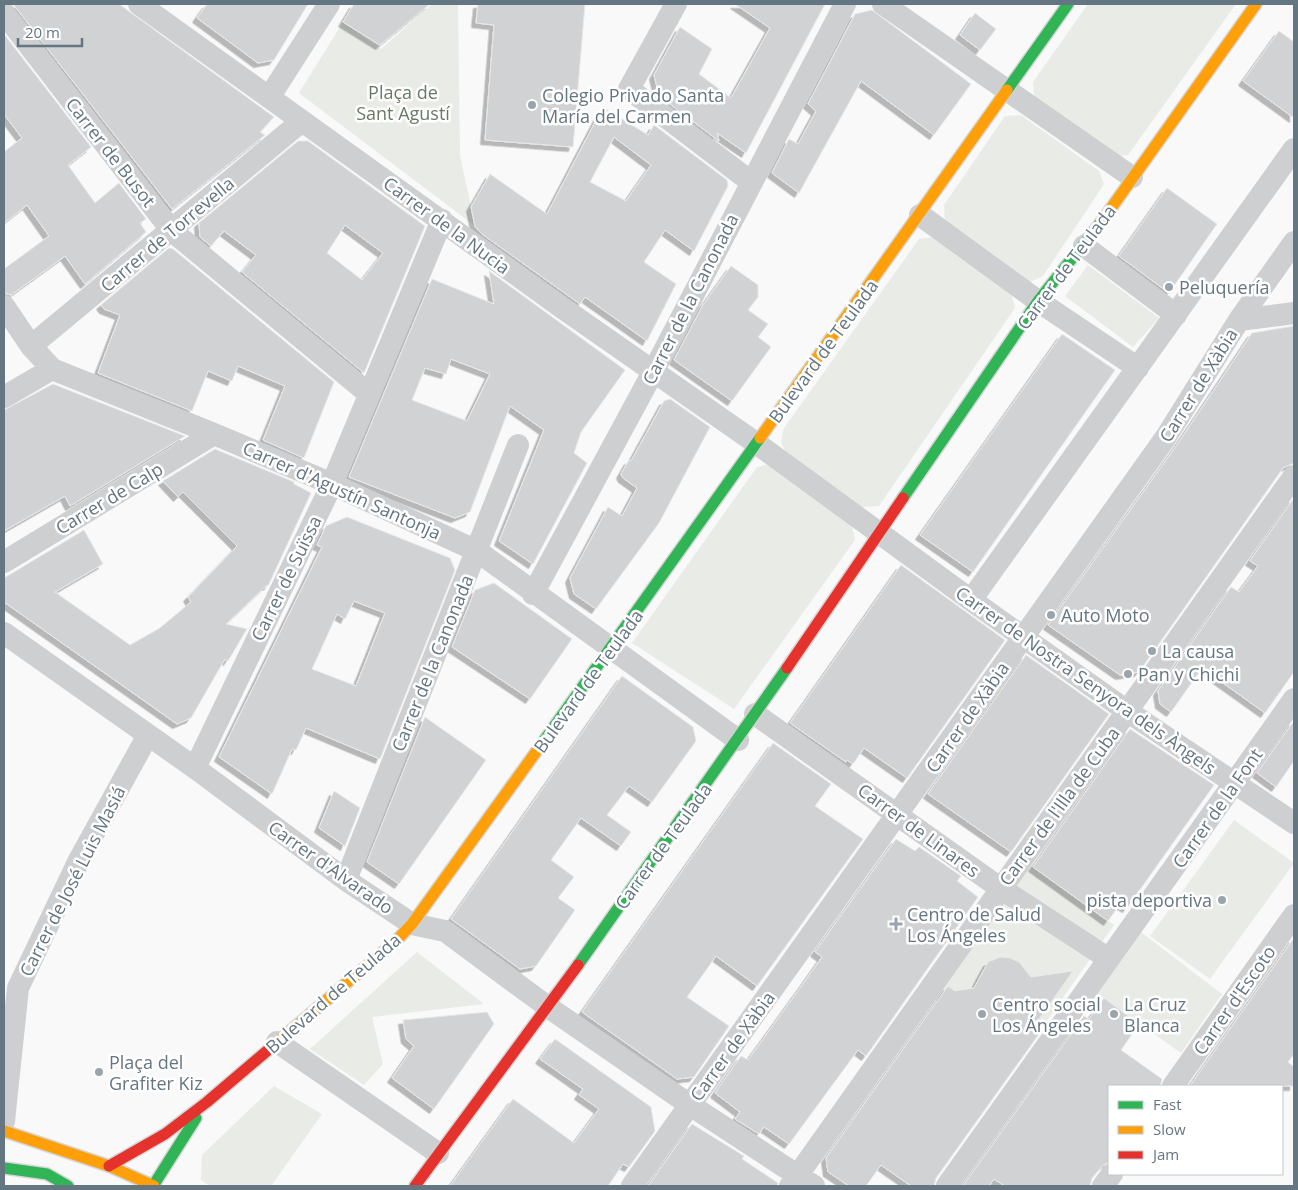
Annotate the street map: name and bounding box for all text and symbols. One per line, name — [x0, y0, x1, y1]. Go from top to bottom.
scale bar — [18, 15, 81, 47]
text: 20 m — [25, 22, 60, 42]
park label: Plaça de Sant Agustí — [356, 80, 450, 125]
place label: Colegio Privado Santa María del Carmen — [542, 83, 724, 128]
street label: Carrer de Busot — [61, 92, 161, 212]
marker: Colegio Privado Santa María del Carmen — [526, 99, 538, 111]
street label: Carrer de Torrevella — [95, 171, 239, 297]
street label: Carrer de la Nucia — [379, 171, 515, 279]
street label: Carrer de Teulada — [1011, 200, 1121, 334]
street label: Carrer de la Canonada — [637, 210, 743, 388]
street label: Bulevard de Teulada — [763, 274, 883, 428]
place label: Peluquería — [1179, 275, 1270, 299]
marker: Peluquería — [1163, 281, 1175, 293]
street label: Carrer de Xàbia — [1153, 324, 1243, 446]
street label: Carrer d'Agustín Santonja — [239, 435, 445, 545]
street label: Carrer de Calp — [51, 457, 167, 539]
street label: Carrer de Suïssa — [245, 511, 327, 645]
street label: Carrer de la Canonada — [386, 571, 478, 755]
street label: Carrer de Nostra Senyora dels Àngels — [951, 581, 1221, 779]
place label: Auto Moto — [1061, 603, 1150, 627]
street label: Bulevard de Teulada — [528, 604, 648, 758]
marker: Auto Moto — [1045, 609, 1057, 621]
place label: La causa — [1162, 639, 1234, 663]
marker: La causa — [1146, 645, 1158, 657]
street label: Carrer de Xàbia — [920, 657, 1014, 777]
place label: Pan y Chichi — [1138, 662, 1239, 686]
marker: Pan y Chichi — [1122, 668, 1134, 680]
street label: Carrer de l'Illa de Cuba — [993, 722, 1125, 890]
street label: Carrer de la Font — [1167, 743, 1267, 873]
street label: Carrer de Teulada — [609, 778, 717, 914]
street label: Carrer de Linares — [853, 778, 985, 882]
street label: Carrer de José Luis Masiá — [14, 782, 130, 980]
street label: Carrer d'Alvarado — [264, 815, 398, 919]
place label: pista deportiva — [1087, 888, 1212, 912]
marker: pista deportiva — [1216, 894, 1228, 906]
place label: Centro de Salud Los Ángeles — [907, 902, 1041, 947]
marker: Centro de Salud Los Ángeles — [889, 917, 903, 931]
street label: Bulevard de Teulada — [260, 928, 406, 1058]
street label: Carrer d'Escoto — [1187, 941, 1281, 1059]
street label: Carrer de Xàbia — [684, 986, 780, 1106]
place label: Centro social Los Ángeles — [992, 992, 1101, 1037]
place label: La Cruz Blanca — [1124, 992, 1186, 1037]
marker: Centro social Los Ángeles — [976, 1008, 988, 1020]
marker: La Cruz Blanca — [1108, 1008, 1120, 1020]
place label: Plaça del Grafiter Kiz — [109, 1050, 203, 1095]
marker: Plaça del Grafiter Kiz — [93, 1066, 105, 1078]
legend — [1108, 1085, 1283, 1175]
text: Fast — [1153, 1094, 1182, 1114]
text: Slow — [1153, 1119, 1186, 1139]
text: Jam — [1151, 1144, 1179, 1164]

